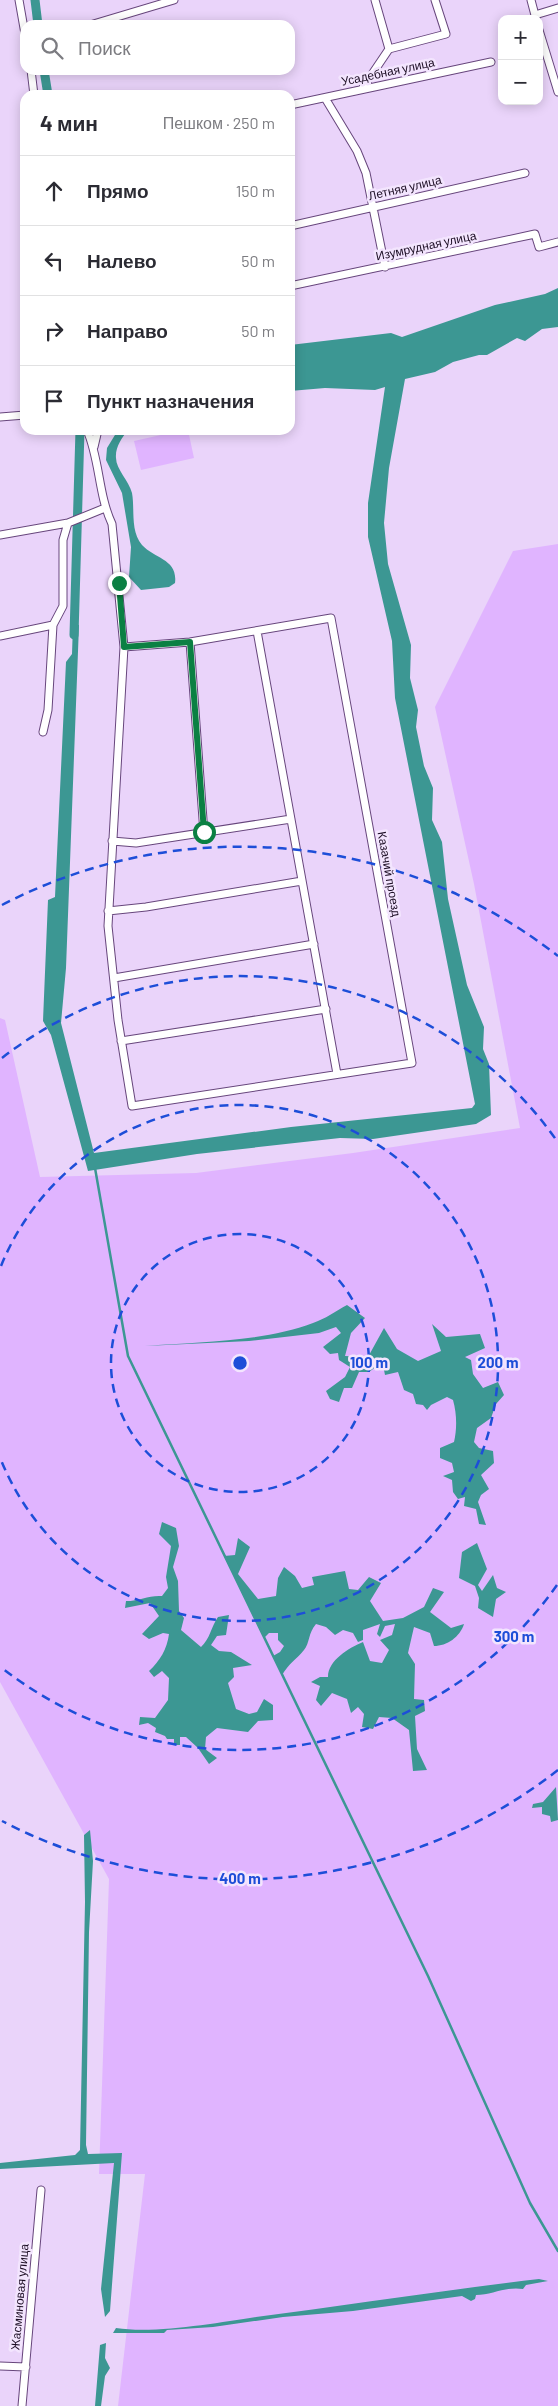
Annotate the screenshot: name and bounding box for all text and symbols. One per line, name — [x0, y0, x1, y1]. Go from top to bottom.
map controls — [498, 15, 543, 105]
button: + — [498, 15, 543, 60]
search box — [20, 20, 295, 75]
icon: search — [38, 34, 66, 62]
text: Поиск — [78, 36, 131, 59]
street label: Усадебная улица — [340, 54, 436, 89]
button: − — [498, 60, 543, 105]
text: 4 мин — [40, 110, 98, 135]
text: Пешком · 250 m — [163, 113, 275, 132]
street label: Летняя улица — [367, 172, 443, 203]
icon: ahead — [40, 177, 68, 205]
text: Прямо — [87, 179, 149, 202]
text: 150 m — [236, 181, 275, 200]
street label: Изумрудная улица — [374, 227, 478, 263]
icon: left — [40, 247, 68, 275]
text: Налево — [87, 249, 157, 272]
text: 50 m — [241, 251, 275, 270]
icon: right — [40, 317, 68, 345]
text: Направо — [87, 319, 168, 342]
text: 50 m — [241, 321, 275, 340]
icon: arrive — [40, 387, 68, 415]
text: Пункт назначения — [87, 389, 254, 412]
route end — [108, 572, 131, 595]
route start — [193, 821, 216, 844]
street label: Казачий проезд — [375, 830, 404, 918]
text: 100 m — [350, 1353, 388, 1371]
text: 200 m — [477, 1353, 519, 1371]
centre of rings — [231, 1354, 249, 1372]
text: 300 m — [494, 1627, 534, 1645]
text: 400 m — [219, 1869, 261, 1887]
street label: Жасминовая улица — [7, 2243, 32, 2351]

